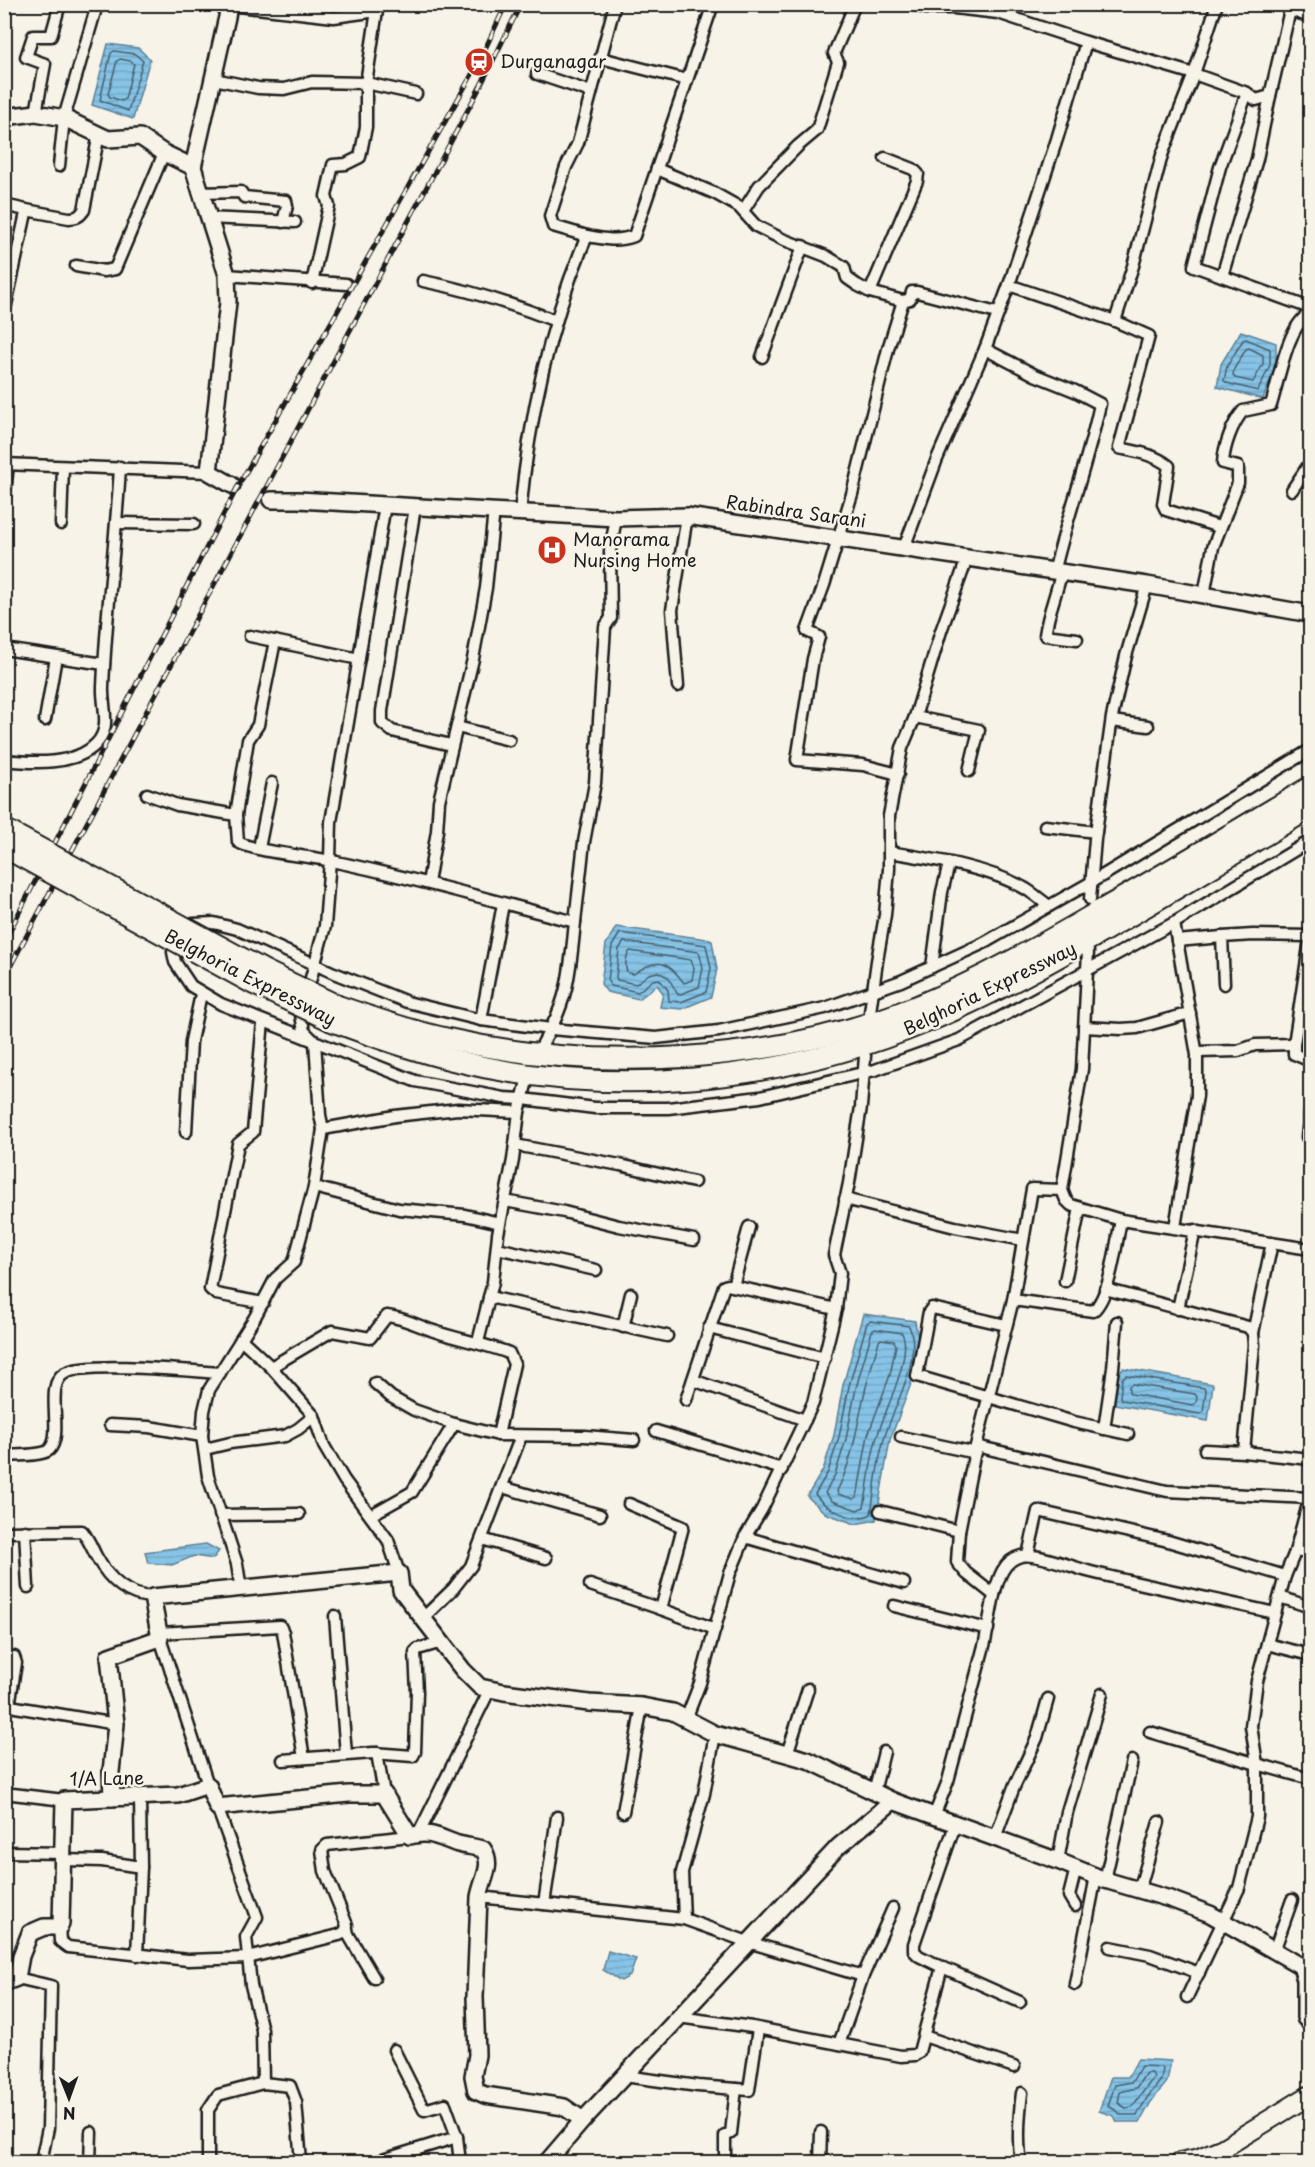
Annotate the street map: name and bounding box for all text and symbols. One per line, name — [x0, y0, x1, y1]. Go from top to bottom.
station icon: Durganagar — [463, 46, 495, 78]
place label: Durganagar — [500, 47, 607, 74]
street label: Rabindra Sarani — [724, 487, 868, 534]
place label: Manorama Nursing Home — [573, 525, 697, 573]
hospital icon: Manorama Nursing Home — [536, 534, 568, 566]
street label: Belghoria Expressway — [160, 922, 341, 1032]
street label: Belghoria Expressway — [898, 934, 1080, 1041]
street label: 1/A Lane — [69, 1763, 144, 1792]
north arrow — [39, 2068, 99, 2128]
text: N — [63, 2102, 76, 2126]

